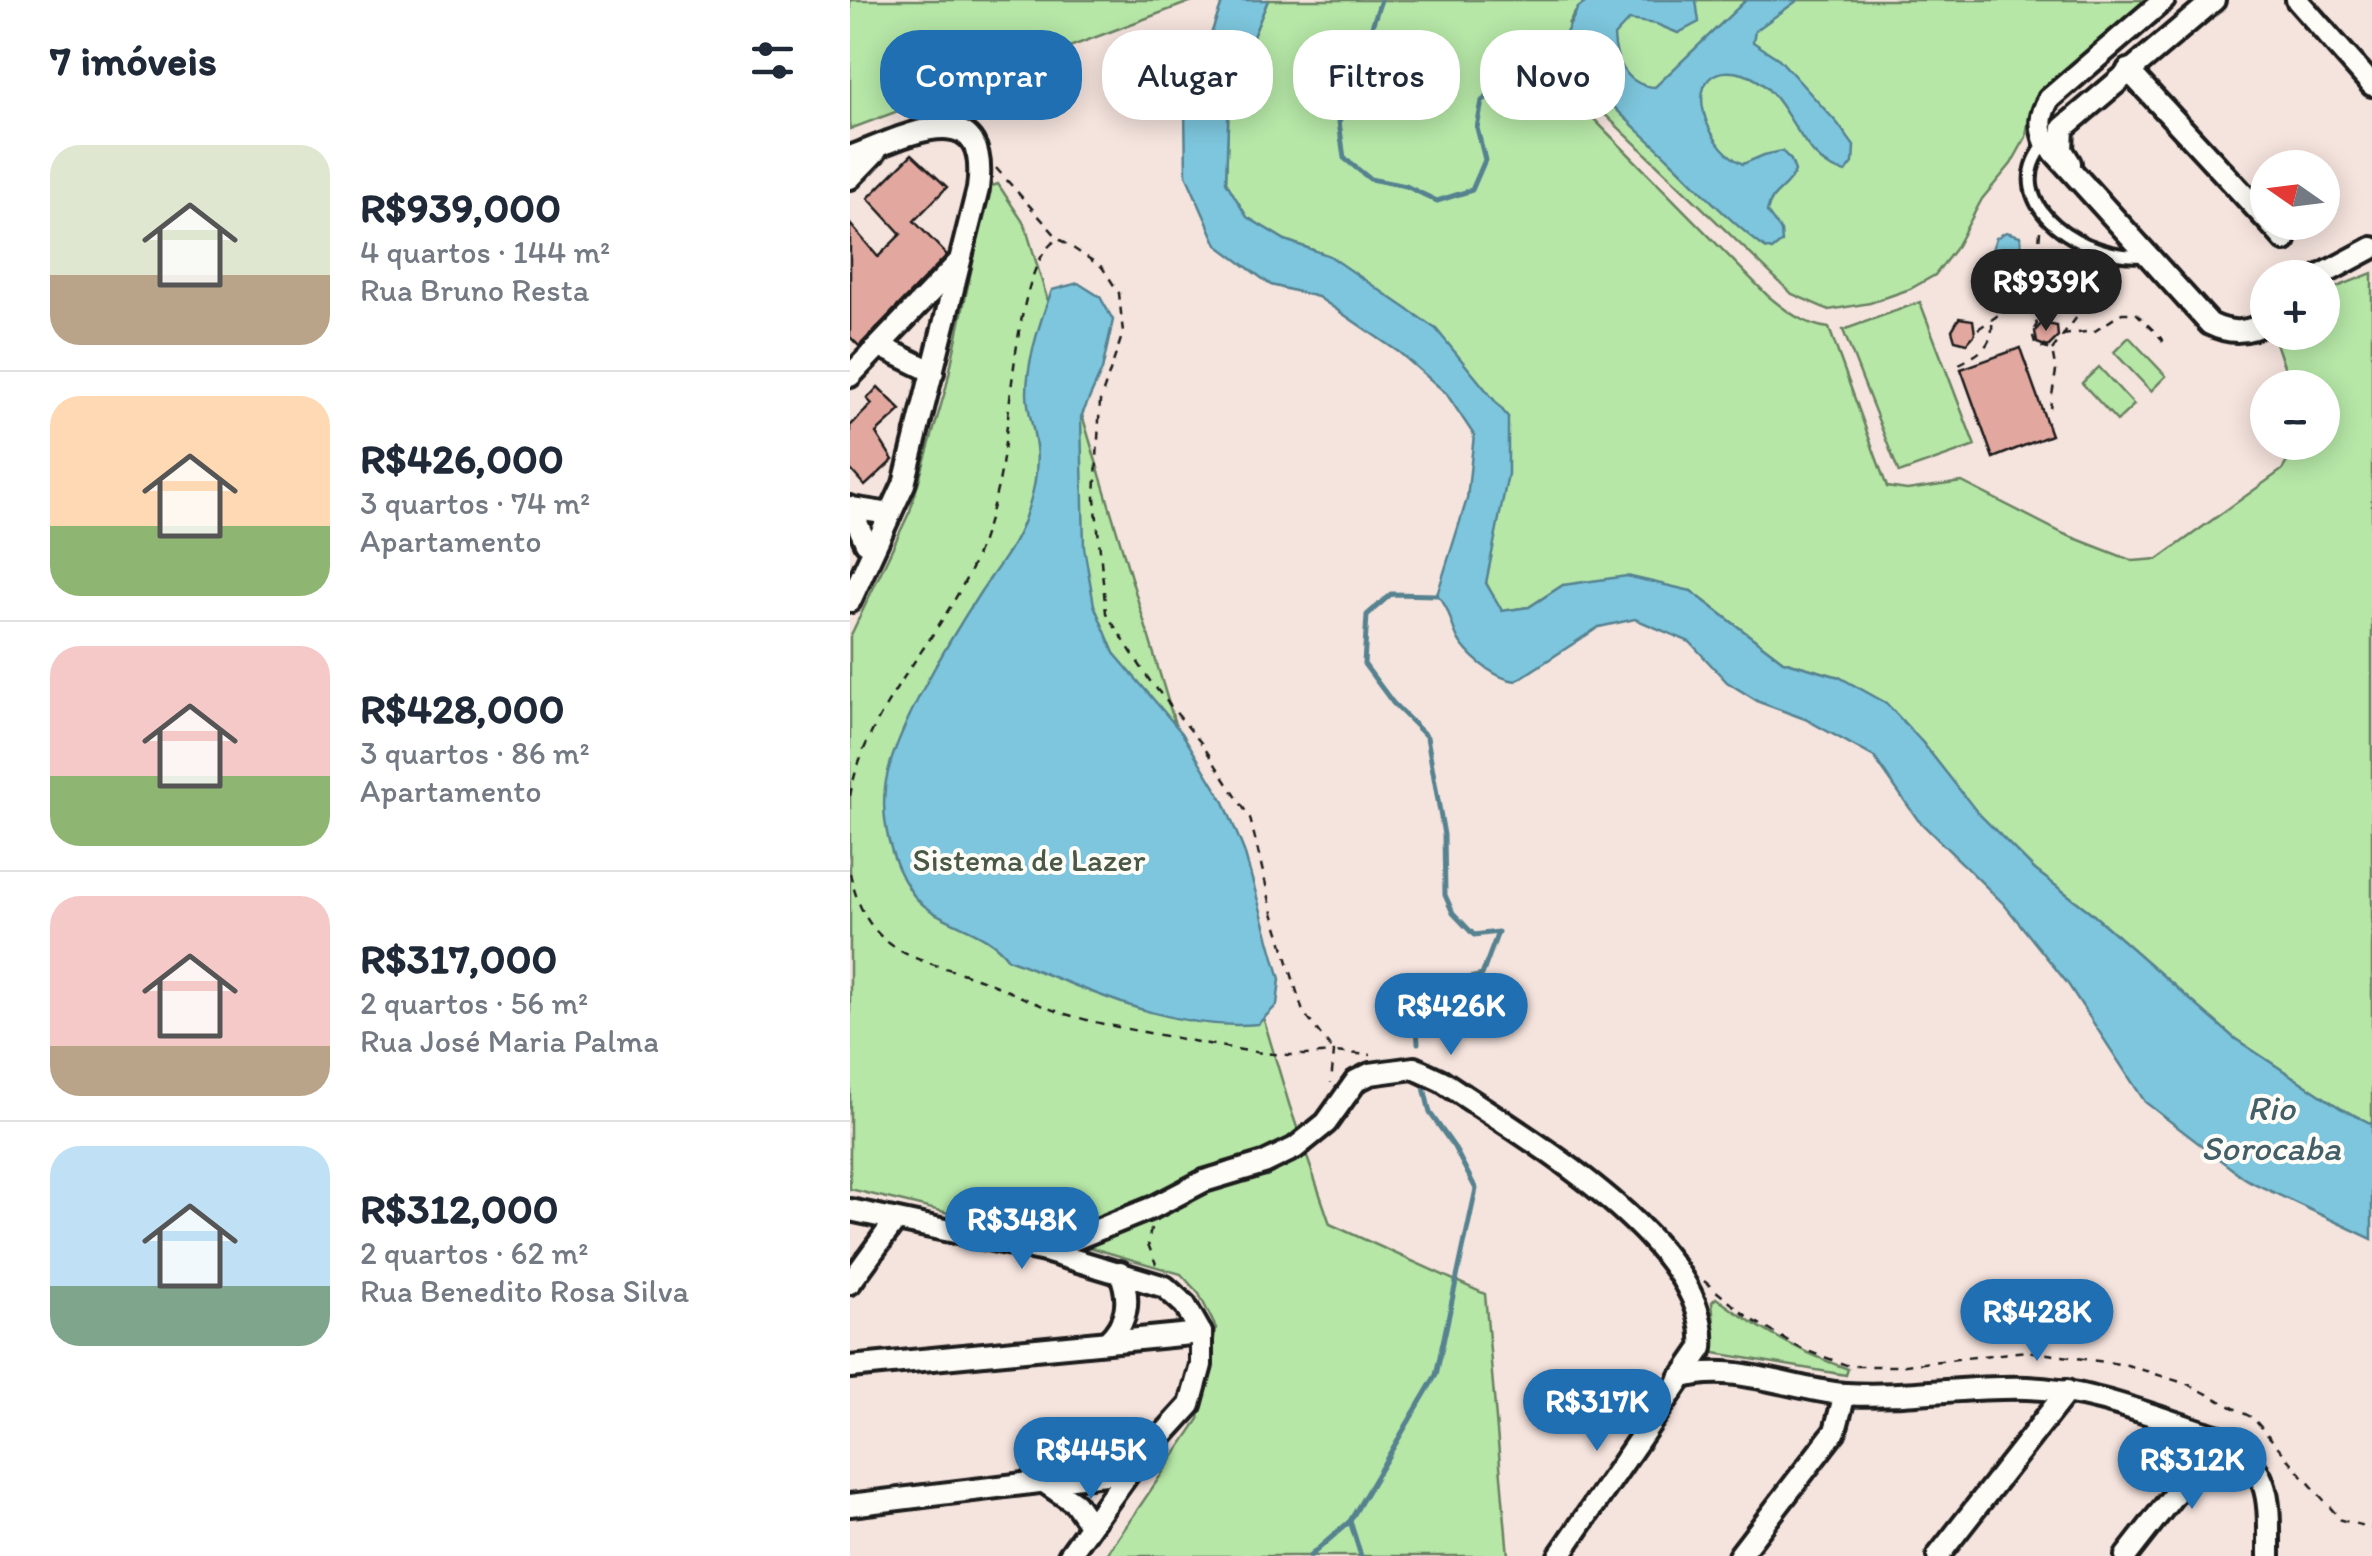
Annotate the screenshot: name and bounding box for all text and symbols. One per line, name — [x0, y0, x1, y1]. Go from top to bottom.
chip: Comprar — [880, 30, 1082, 120]
chip: Alugar — [1102, 30, 1273, 120]
chip: Filtros — [1293, 30, 1460, 120]
chip: Novo — [1480, 30, 1625, 120]
icon: filters — [745, 33, 800, 88]
text: 7 imóveis — [50, 35, 217, 86]
north arrow — [2250, 150, 2340, 240]
map controls — [2250, 150, 2340, 460]
text: R$939,000 — [360, 182, 561, 233]
icon: home — [130, 185, 250, 305]
text: 4 quartos · 144 m² — [360, 233, 610, 271]
pin: R$939K — [1965, 249, 2127, 334]
button: + — [2250, 260, 2340, 350]
text: R$939K — [1993, 262, 2099, 300]
text: Rua Bruno Resta — [360, 271, 589, 309]
button: − — [2250, 370, 2340, 460]
text: R$426,000 — [360, 433, 564, 484]
icon: home — [130, 436, 250, 556]
text: 3 quartos · 74 m² — [360, 484, 590, 522]
text: Apartamento — [360, 522, 542, 560]
text: R$428,000 — [360, 683, 565, 734]
icon: home — [130, 686, 250, 806]
text: 3 quartos · 86 m² — [360, 734, 590, 772]
text: Apartamento — [360, 772, 542, 810]
park label: Sistema de Lazer — [913, 841, 1146, 879]
text: R$317,000 — [360, 933, 557, 984]
icon: home — [130, 936, 250, 1056]
pin: R$426K — [1370, 973, 1532, 1058]
text: 2 quartos · 56 m² — [360, 984, 588, 1022]
text: R$426K — [1397, 986, 1505, 1024]
text: Rua José Maria Palma — [360, 1022, 659, 1060]
water label: Rio Sorocaba — [2201, 1087, 2342, 1169]
text: R$312,000 — [360, 1183, 559, 1234]
icon: home — [130, 1186, 250, 1306]
pin: R$348K — [941, 1187, 1103, 1272]
text: R$348K — [967, 1200, 1077, 1238]
text: 2 quartos · 62 m² — [360, 1234, 588, 1272]
text: Rua Benedito Rosa Silva — [360, 1272, 689, 1310]
pin: R$428K — [1956, 1279, 2118, 1364]
text: R$428K — [1982, 1292, 2092, 1330]
pin: R$317K — [1516, 1369, 1678, 1454]
text: R$317K — [1545, 1382, 1649, 1420]
pin: R$445K — [1010, 1417, 1172, 1502]
pin: R$312K — [2111, 1427, 2273, 1512]
text: R$445K — [1036, 1430, 1146, 1468]
text: R$312K — [2140, 1440, 2244, 1478]

